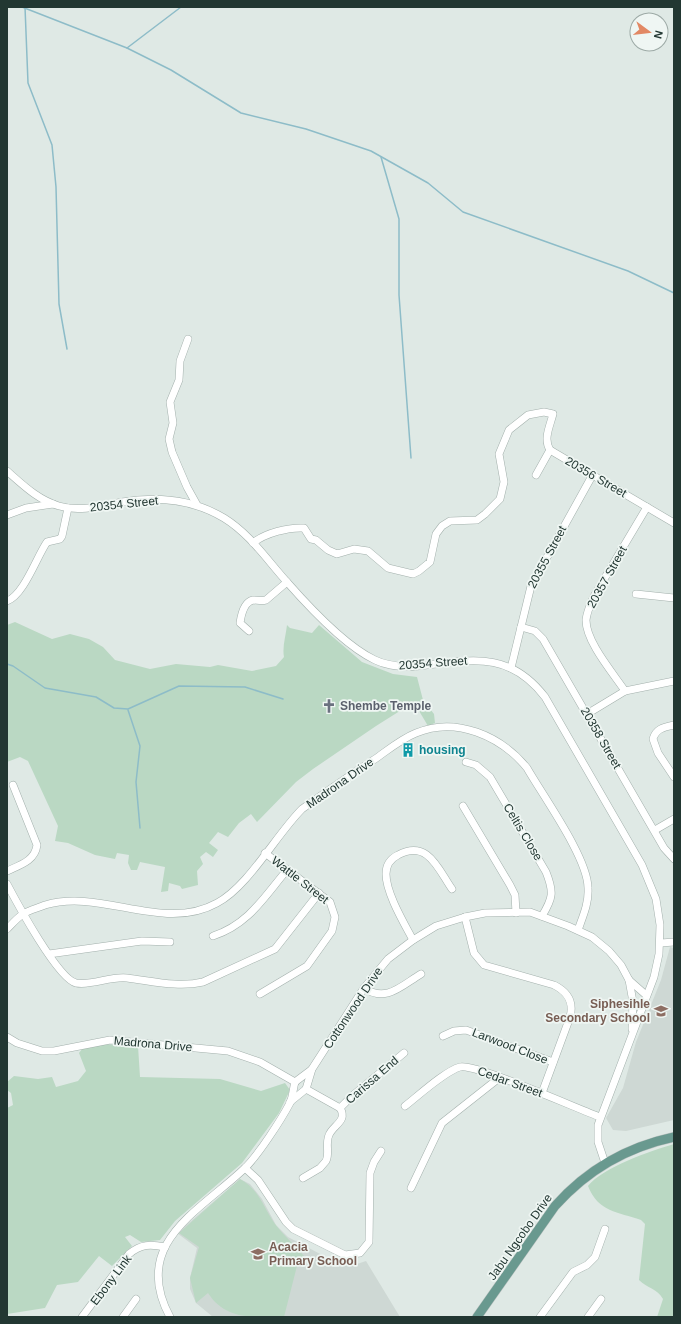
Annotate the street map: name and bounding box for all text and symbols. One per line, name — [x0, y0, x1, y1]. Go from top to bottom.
north arrow — [629, 12, 669, 52]
text: N — [652, 29, 665, 40]
street label: 20356 Street — [563, 454, 630, 501]
street label: 20354 Street — [89, 493, 160, 515]
street label: 20355 Street — [525, 523, 570, 591]
street label: 20357 Street — [584, 543, 630, 610]
street label: 20354 Street — [398, 654, 468, 672]
church icon: Shembe Temple — [321, 698, 337, 714]
place label: Shembe Temple — [340, 699, 431, 713]
street label: 20358 Street — [578, 705, 625, 772]
building icon: housing — [400, 742, 416, 758]
place label: housing — [419, 743, 466, 757]
street label: Madrona Drive — [304, 755, 377, 811]
street label: Celtis Close — [501, 801, 546, 863]
street label: Wattle Street — [269, 853, 332, 907]
street label: Cottonwood Drive — [321, 964, 386, 1051]
place label: Siphesihle Secondary School — [545, 997, 650, 1025]
school or university icon: Siphesihle Secondary School — [653, 1003, 669, 1019]
street label: Larwood Close — [470, 1025, 550, 1067]
street label: Madrona Drive — [113, 1034, 193, 1054]
street label: Carissa End — [343, 1053, 401, 1107]
street label: Cedar Street — [476, 1064, 545, 1100]
street label: Jabu Ngcobo Drive — [485, 1191, 555, 1283]
place label: Acacia Primary School — [269, 1240, 357, 1268]
school or university icon: Acacia Primary School — [250, 1246, 266, 1262]
street label: Ebony Link — [88, 1251, 135, 1308]

